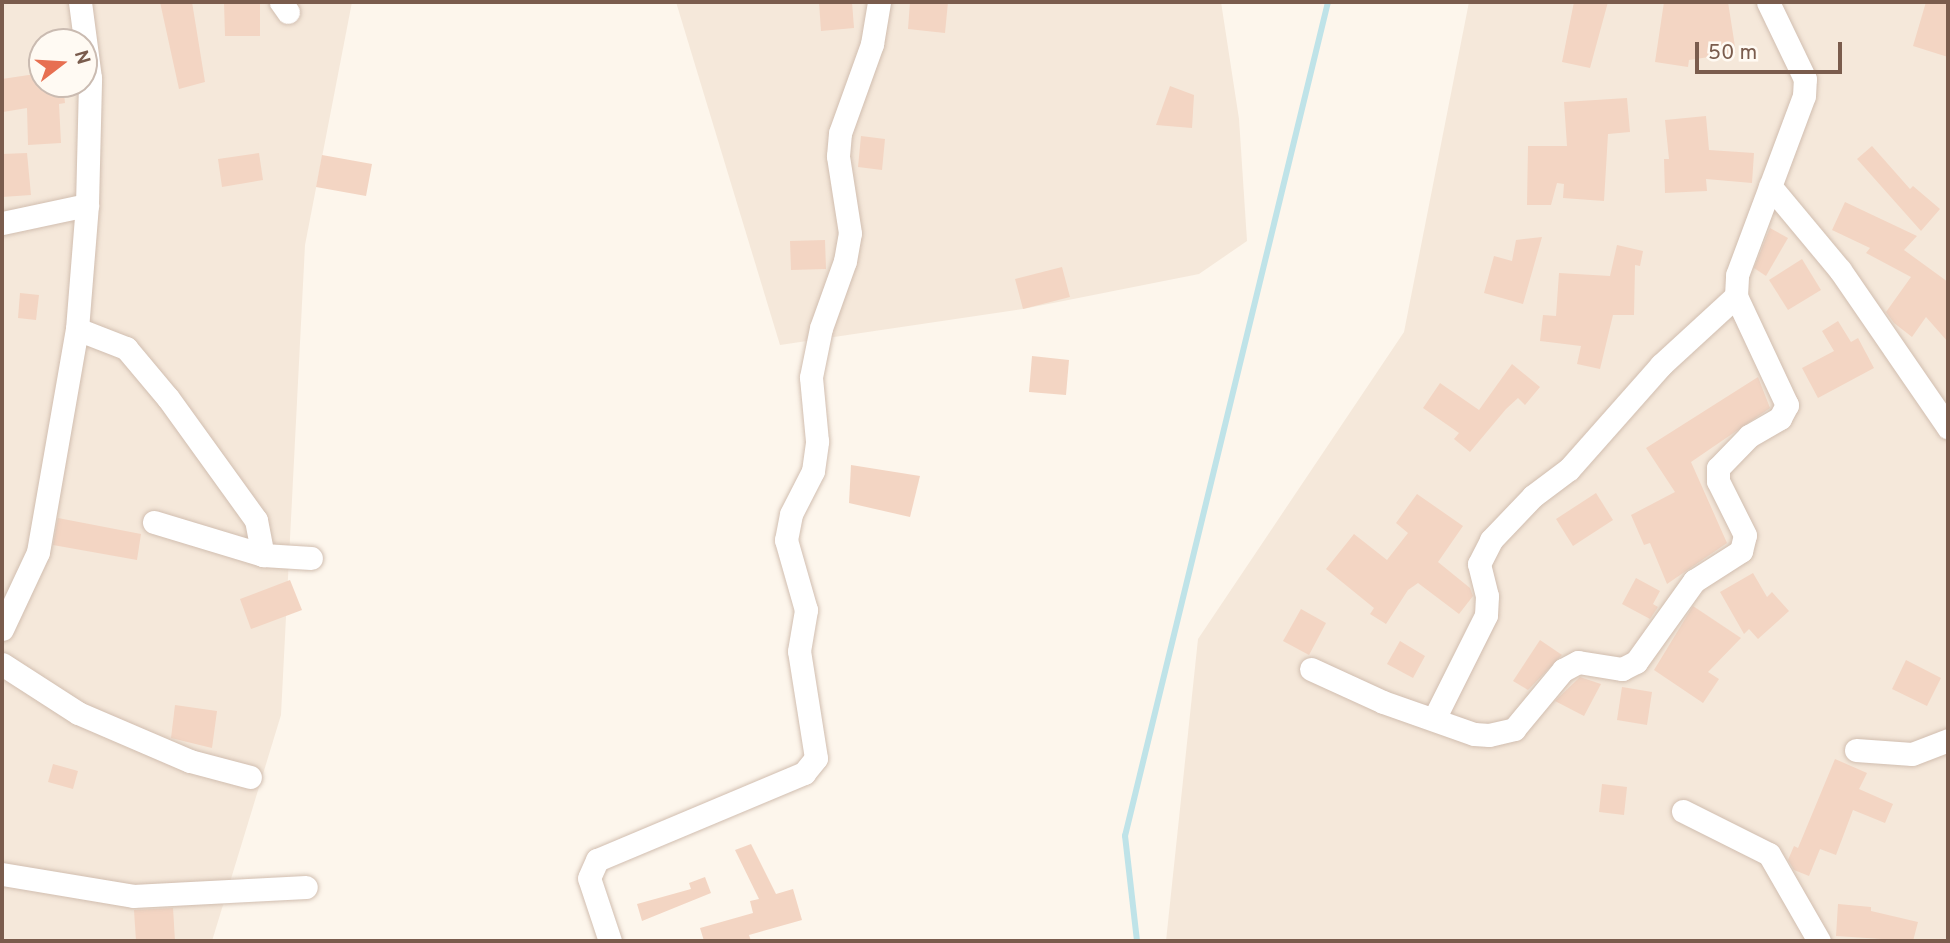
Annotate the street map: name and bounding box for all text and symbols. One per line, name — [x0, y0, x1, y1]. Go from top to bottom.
north arrow — [28, 28, 98, 98]
scale bar — [1698, 28, 1845, 72]
text: 50 m — [1708, 40, 1757, 67]
text: N — [68, 47, 95, 67]

